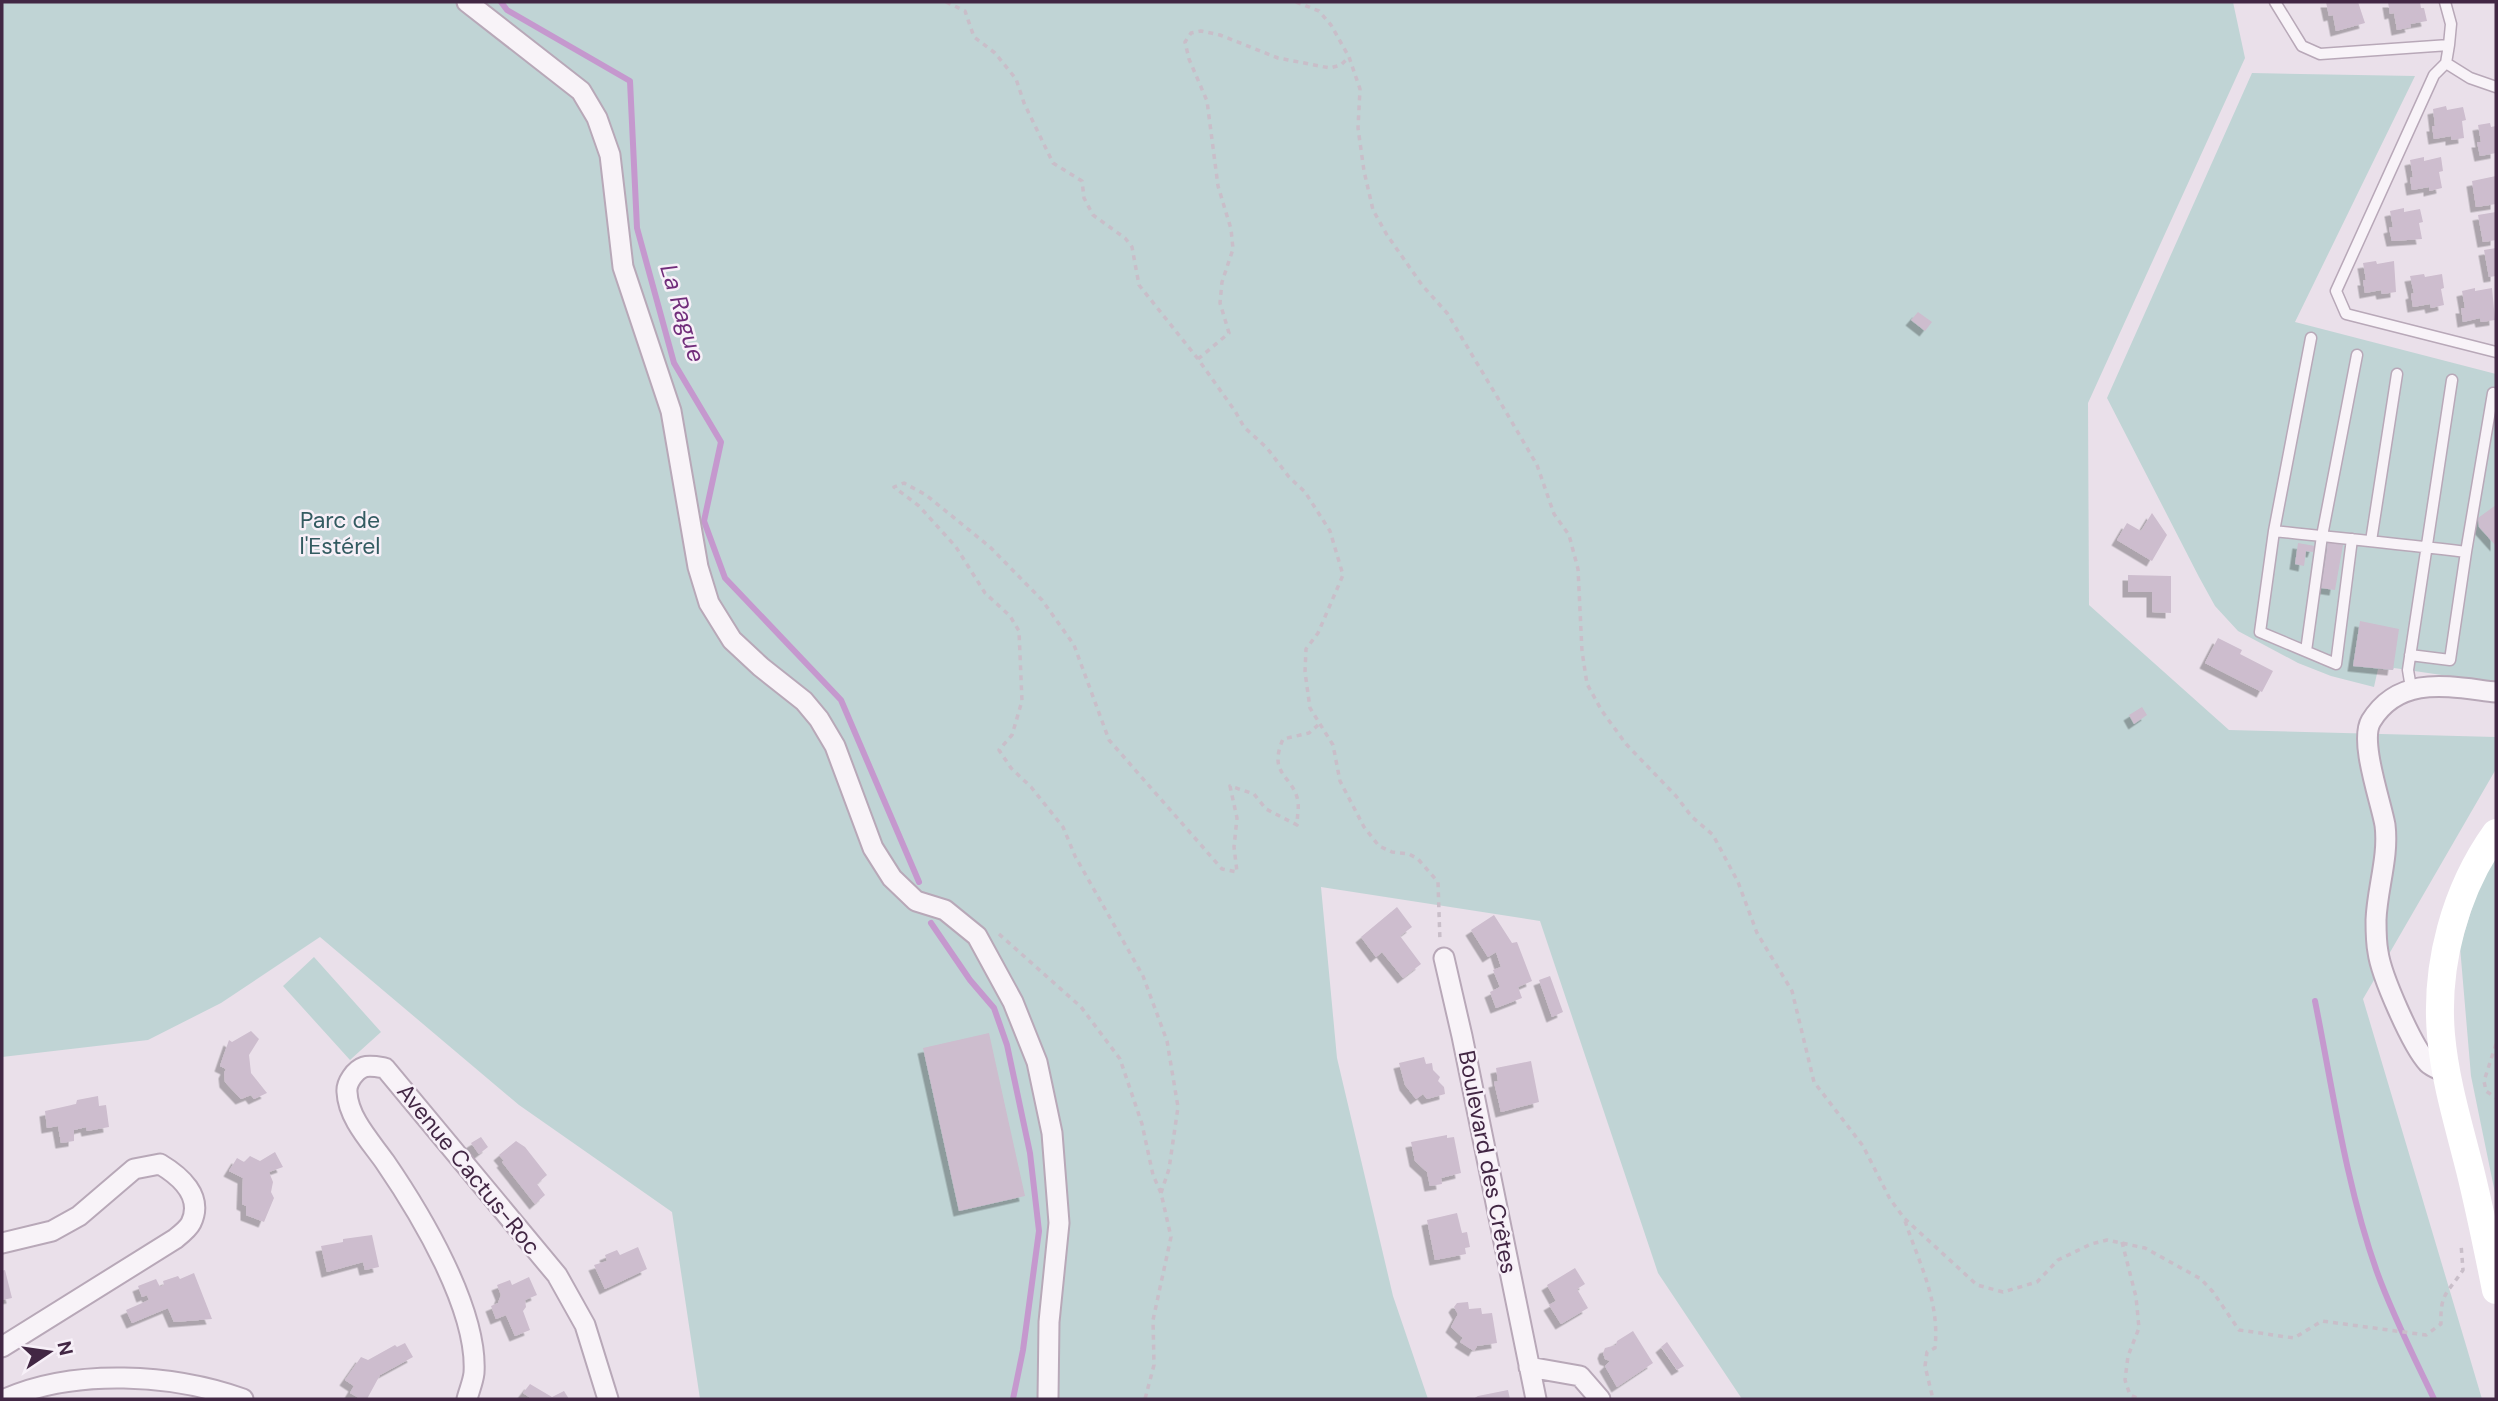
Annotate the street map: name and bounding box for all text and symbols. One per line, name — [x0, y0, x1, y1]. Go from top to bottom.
water label: La Rague — [653, 260, 713, 366]
park label: Parc de l'Estérel — [300, 505, 380, 561]
street label: Boulevard des Crêtes — [1452, 1048, 1524, 1276]
street label: Avenue Cactus-Roc — [391, 1077, 547, 1261]
north arrow — [14, 1317, 84, 1387]
text: N — [51, 1339, 79, 1358]

